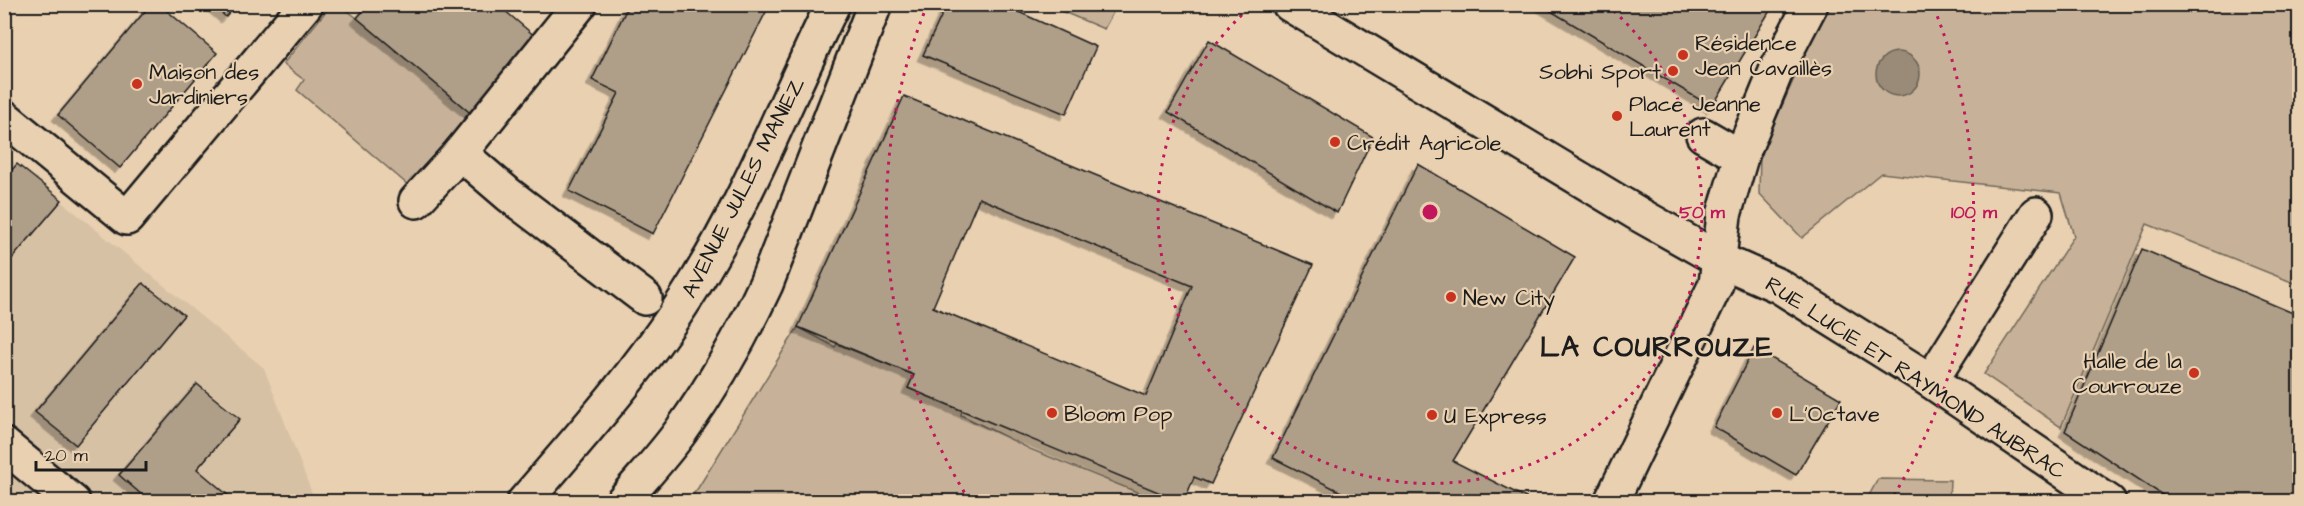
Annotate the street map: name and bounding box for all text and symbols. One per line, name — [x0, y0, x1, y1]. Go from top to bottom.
place label: Résidence Jean Cavaillès — [1695, 28, 1832, 84]
marker: Résidence Jean Cavaillès — [1676, 48, 1690, 62]
place label: Maison des Jardiniers — [149, 57, 259, 113]
place label: Sobhi Sport — [1539, 57, 1661, 88]
marker: Sobhi Sport — [1666, 64, 1680, 78]
street label: AVENUE JULES MANIEZ — [674, 72, 812, 303]
marker: Maison des Jardiniers — [130, 77, 144, 91]
place label: Place Jeanne Laurent — [1629, 89, 1761, 145]
marker: Place Jeanne Laurent — [1610, 109, 1624, 123]
place label: Crédit Agricole — [1347, 128, 1502, 160]
marker: Crédit Agricole — [1328, 135, 1342, 149]
text: 50 m — [1679, 200, 1726, 225]
text: 100 m — [1951, 200, 1998, 225]
centre of rings — [1420, 202, 1440, 222]
street label: RUE LUCIE ET RAYMOND AUBRAC — [1759, 269, 2072, 487]
place label: New City — [1463, 283, 1555, 315]
marker: New City — [1444, 290, 1458, 304]
district label: LA COURROUZE — [1540, 328, 1774, 367]
place label: Halle de la Courrouze — [2072, 346, 2182, 402]
marker: Halle de la Courrouze — [2187, 366, 2201, 380]
place label: Bloom Pop — [1064, 399, 1172, 430]
place label: L'Octave — [1789, 399, 1880, 430]
place label: U Express — [1444, 401, 1547, 432]
marker: Bloom Pop — [1045, 406, 1059, 420]
marker: L'Octave — [1770, 406, 1784, 420]
marker: U Express — [1425, 408, 1439, 422]
scale bar — [36, 434, 146, 472]
text: 20 m — [45, 443, 88, 468]

